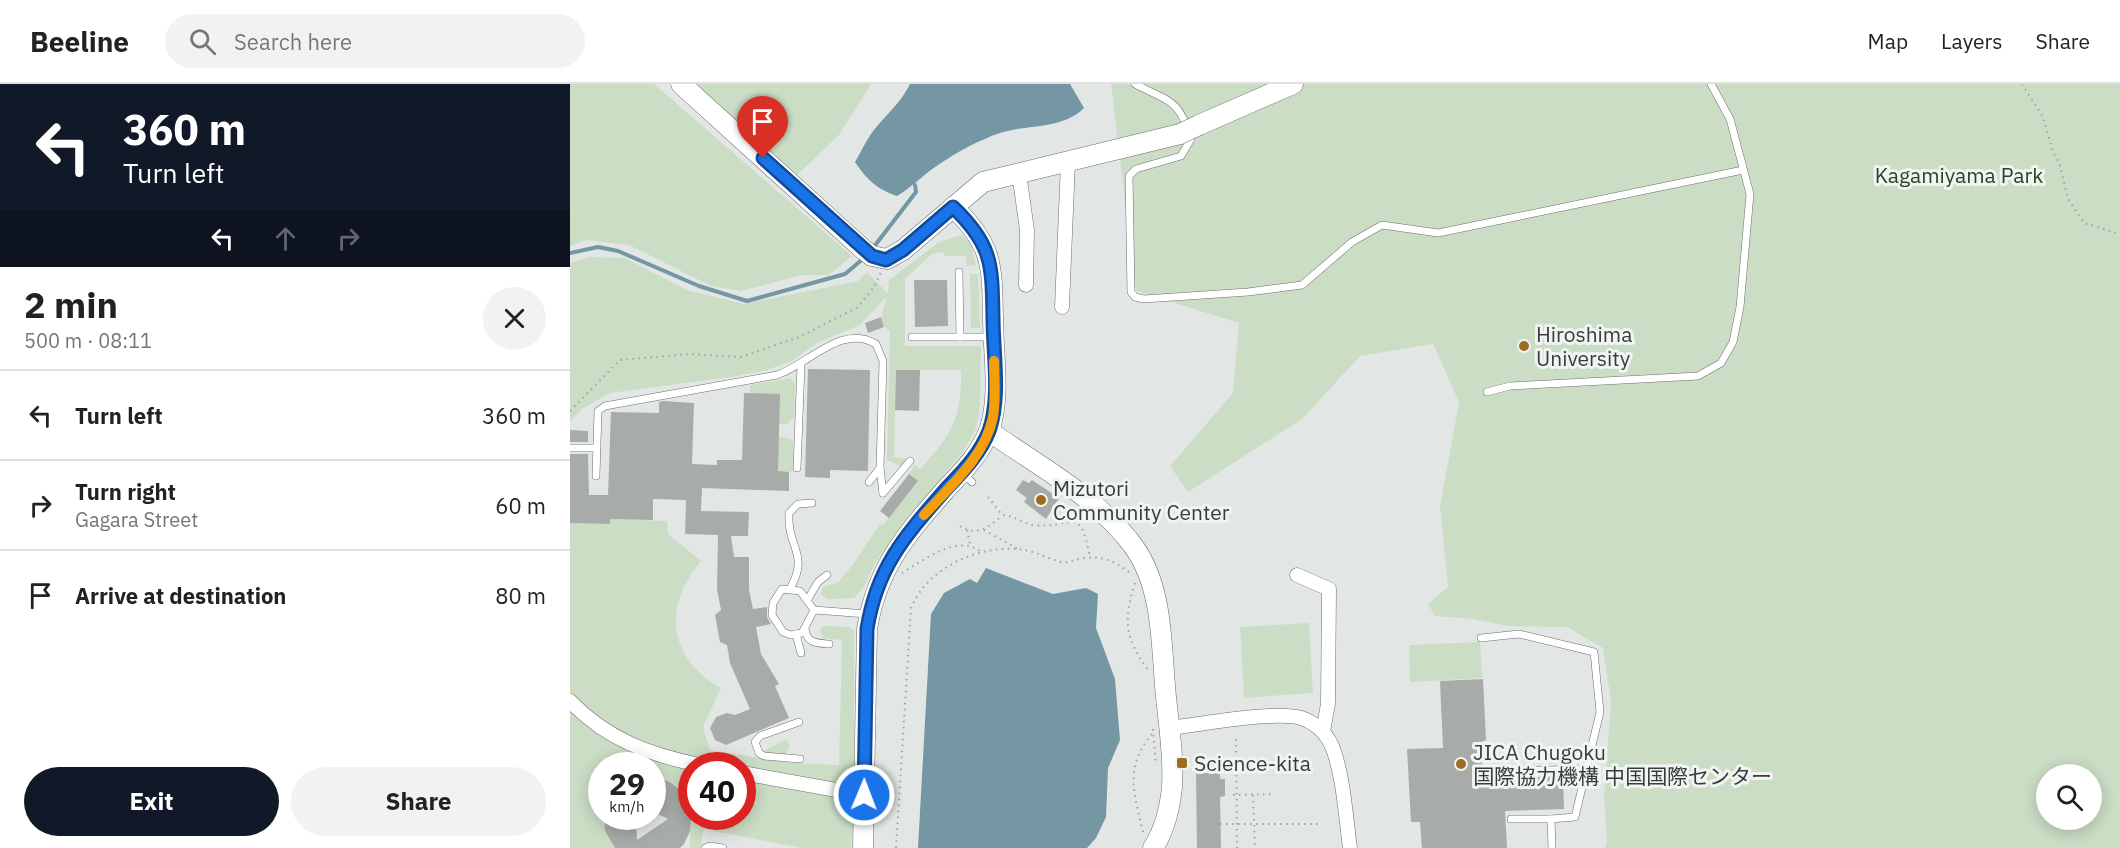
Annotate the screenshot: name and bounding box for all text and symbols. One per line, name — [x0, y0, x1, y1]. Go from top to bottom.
search box — [165, 14, 585, 68]
text: Beeline — [30, 23, 129, 60]
icon: search — [186, 25, 219, 58]
text: Search here — [234, 27, 352, 56]
text: Map — [1868, 27, 1908, 55]
text: Layers — [1941, 27, 2003, 55]
text: Share — [2036, 27, 2090, 55]
pin — [737, 96, 788, 158]
text: 360 m — [123, 102, 246, 157]
icon: arrive — [746, 105, 779, 138]
icon: left — [24, 108, 102, 186]
text: Turn left — [123, 155, 224, 190]
park label: Kagamiyama Park — [1875, 161, 2043, 189]
icon: left — [206, 222, 239, 255]
icon: ahead — [269, 222, 302, 255]
icon: right — [332, 222, 365, 255]
text: 2 min — [24, 281, 118, 328]
button: close — [483, 287, 546, 350]
place label: Hiroshima University — [1536, 320, 1632, 372]
text: 500 m · 08:11 — [24, 327, 152, 354]
marker: Hiroshima University — [1517, 339, 1531, 353]
icon: left — [24, 399, 57, 432]
text: Turn left — [75, 401, 163, 430]
text: 360 m — [482, 401, 546, 430]
place label: Mizutori Community Center — [1053, 474, 1230, 526]
text: Turn right — [75, 477, 176, 506]
icon: right — [24, 489, 57, 522]
text: 60 m — [495, 491, 546, 520]
marker: Mizutori Community Center — [1034, 493, 1048, 507]
text: Gagara Street — [75, 506, 198, 533]
icon: arrive — [24, 579, 57, 612]
text: Arrive at destination — [75, 581, 286, 610]
text: 80 m — [495, 581, 546, 610]
place label: JICA Chugoku 国際協力機構 中国国際センター — [1473, 738, 1772, 790]
place label: Science-kita — [1194, 749, 1311, 777]
speed limit sign: 40 — [678, 752, 756, 830]
marker: Science-kita — [1175, 756, 1189, 770]
marker: JICA Chugoku 国際協力機構 中国国際センター — [1454, 757, 1468, 771]
position arrow — [832, 763, 896, 827]
text: 29 — [609, 764, 645, 803]
map controls — [2036, 764, 2102, 830]
button: search — [2036, 764, 2102, 830]
button: Exit — [24, 767, 279, 836]
button: Share — [291, 767, 546, 836]
text: km/h — [609, 797, 645, 816]

